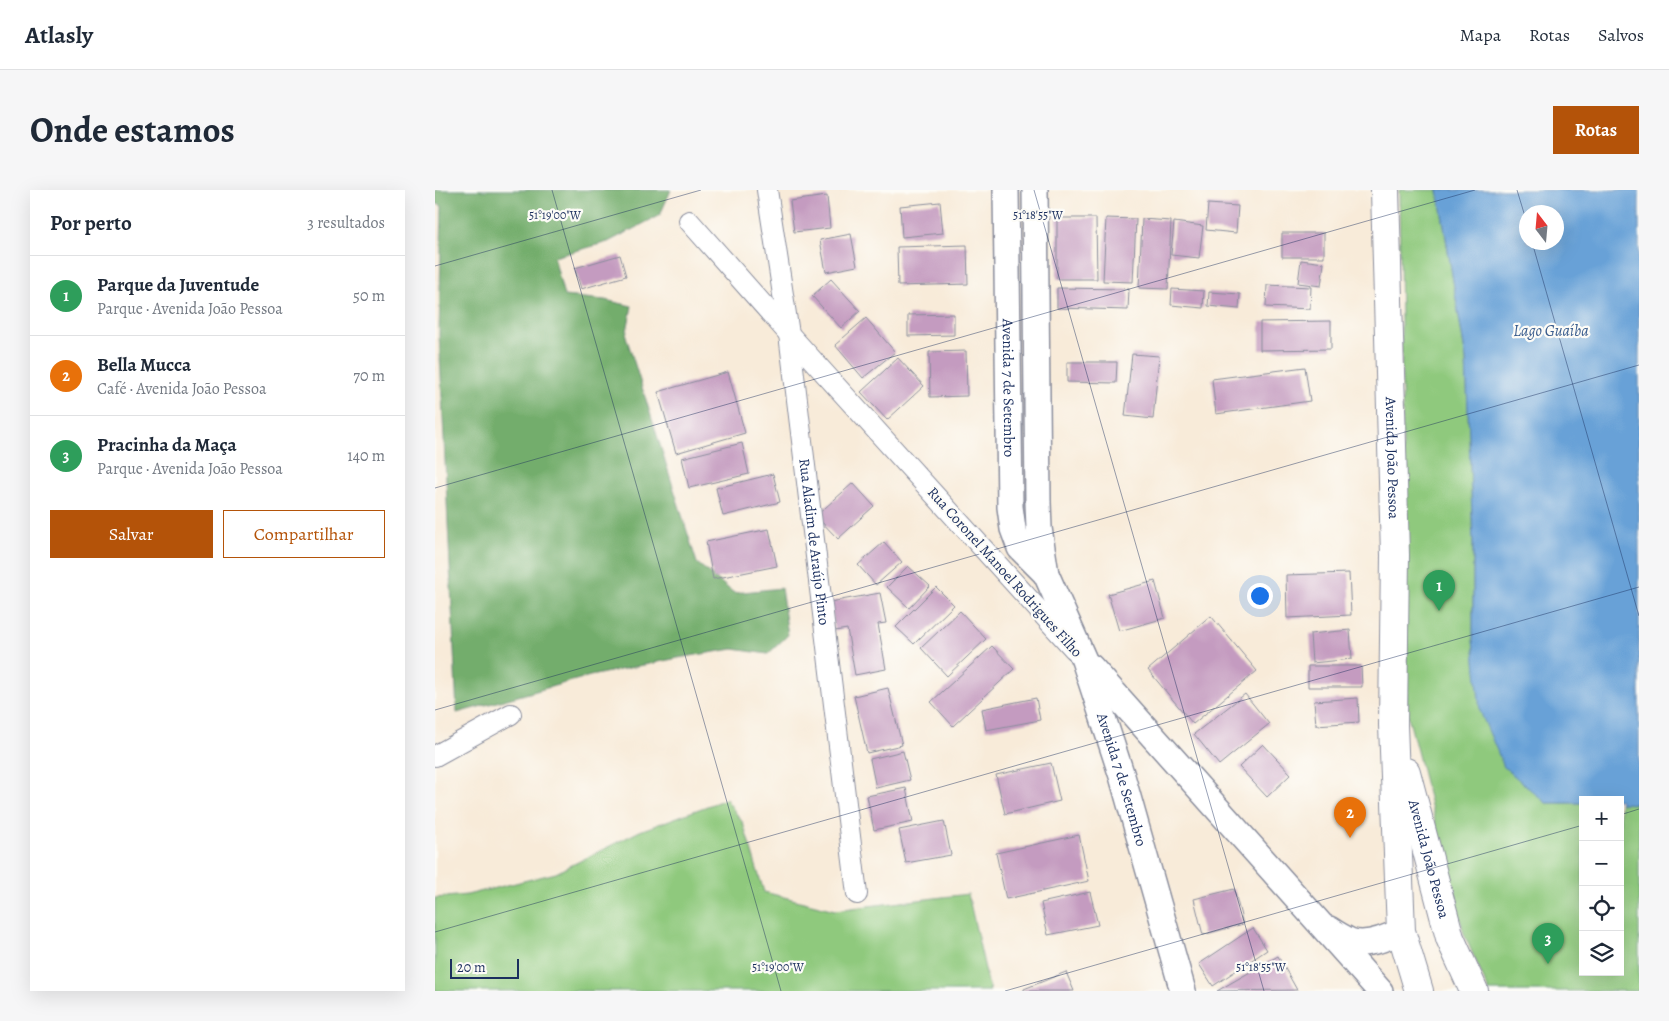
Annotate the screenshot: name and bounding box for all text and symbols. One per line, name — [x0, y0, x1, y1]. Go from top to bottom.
text: Atlasly — [25, 19, 93, 51]
text: Mapa — [1460, 23, 1501, 47]
text: Rotas — [1529, 23, 1570, 47]
text: Salvos — [1598, 23, 1644, 47]
text: Onde estamos — [30, 106, 235, 154]
button: Rotas — [1553, 106, 1639, 154]
north arrow — [1519, 205, 1564, 250]
text: 51°19'00"W — [529, 207, 582, 223]
text: 51°18'55"W — [1013, 207, 1064, 223]
text: Por perto — [50, 209, 132, 237]
text: 3 resultados — [307, 212, 385, 234]
text: Parque da Juventude — [97, 272, 259, 298]
text: 1 — [63, 285, 69, 307]
text: 50 m — [353, 285, 385, 307]
text: Parque · Avenida João Pessoa — [97, 298, 283, 320]
street label: Avenida 7 de Setembro — [998, 318, 1019, 457]
water label: Lago Guaíba — [1513, 320, 1589, 342]
text: Bella Mucca — [97, 352, 191, 378]
text: 2 — [62, 365, 70, 387]
text: 70 m — [353, 365, 385, 387]
text: Café · Avenida João Pessoa — [97, 378, 266, 400]
street label: Avenida João Pessoa — [1381, 396, 1404, 519]
text: Pracinha da Maça — [97, 432, 237, 458]
text: 3 — [63, 445, 69, 467]
text: 140 m — [347, 445, 385, 467]
street label: Rua Aladim de Araújo Pinto — [794, 457, 834, 626]
text: Parque · Avenida João Pessoa — [97, 458, 283, 480]
street label: Rua Coronel Manoel Rodrigues Filho — [923, 482, 1087, 662]
button: Salvar — [50, 510, 213, 558]
button: Compartilhar — [223, 510, 385, 558]
pin: 1 — [1423, 570, 1455, 611]
your location — [1247, 583, 1273, 609]
street label: Avenida 7 de Setembro — [1092, 709, 1151, 849]
street label: Avenida João Pessoa — [1403, 796, 1454, 921]
map controls — [1579, 796, 1624, 976]
button: + — [1579, 796, 1624, 841]
pin: 2 — [1334, 797, 1366, 838]
button: − — [1579, 841, 1624, 886]
button: locate — [1579, 886, 1624, 931]
pin: 3 — [1532, 923, 1564, 964]
button: layers — [1579, 931, 1624, 976]
scale bar — [450, 956, 519, 979]
text: 20 m — [457, 958, 486, 977]
text: 51°19'00"W — [752, 959, 805, 975]
text: 51°18'55"W — [1236, 959, 1287, 975]

